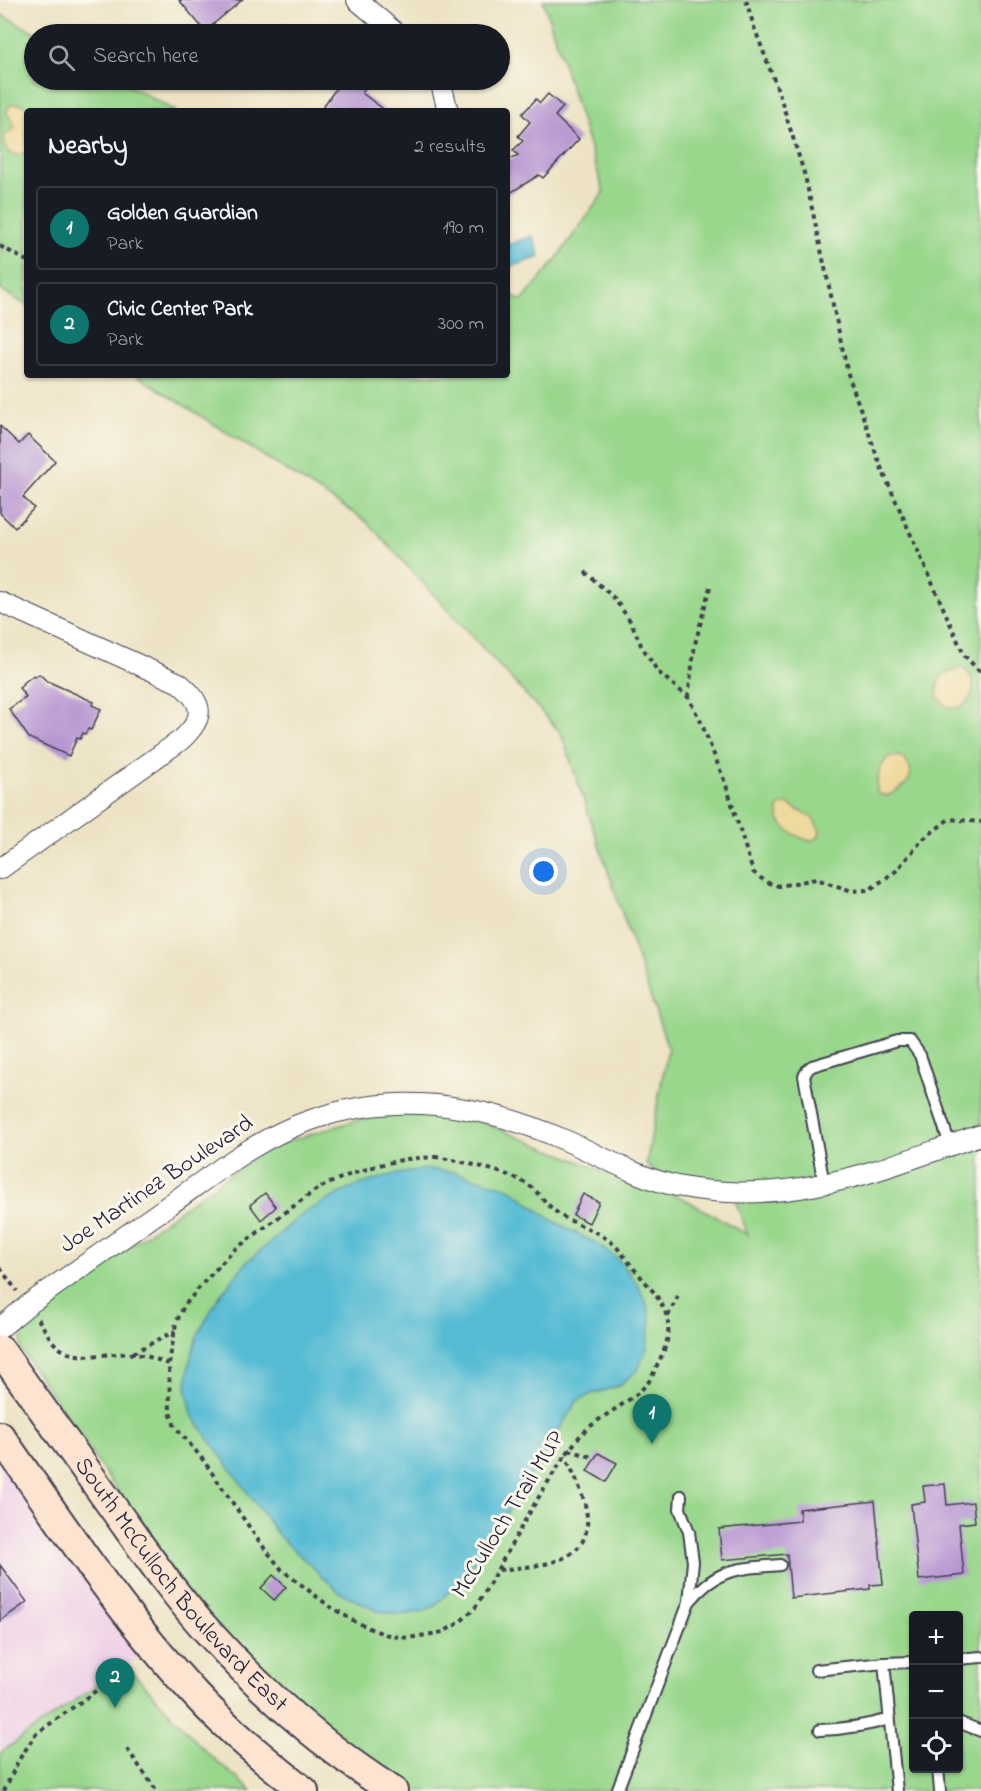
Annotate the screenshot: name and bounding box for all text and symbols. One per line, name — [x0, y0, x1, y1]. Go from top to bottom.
search box — [24, 24, 510, 90]
icon: search — [45, 41, 78, 74]
text: Search here — [93, 41, 198, 73]
text: Nearby — [48, 128, 127, 166]
text: 2 results — [414, 133, 486, 162]
text: Golden Guardian — [107, 198, 258, 230]
text: 1 — [66, 214, 73, 243]
text: 190 m — [442, 214, 484, 243]
text: Park — [107, 230, 143, 259]
text: Civic Center Park — [107, 294, 253, 326]
text: 2 — [65, 310, 74, 339]
text: 300 m — [438, 310, 484, 339]
text: Park — [107, 326, 143, 355]
your location — [529, 857, 558, 886]
street label: Joe Martinez Boulevard — [53, 1107, 261, 1263]
pin: 1 — [632, 1394, 672, 1444]
street label: McCulloch Trail MUP — [443, 1424, 575, 1605]
street label: South McCulloch Boulevard East — [65, 1450, 296, 1721]
map controls — [909, 1611, 963, 1773]
button: + — [909, 1611, 963, 1665]
pin: 2 — [96, 1658, 134, 1708]
button: − — [909, 1665, 963, 1719]
button: locate — [909, 1719, 963, 1773]

